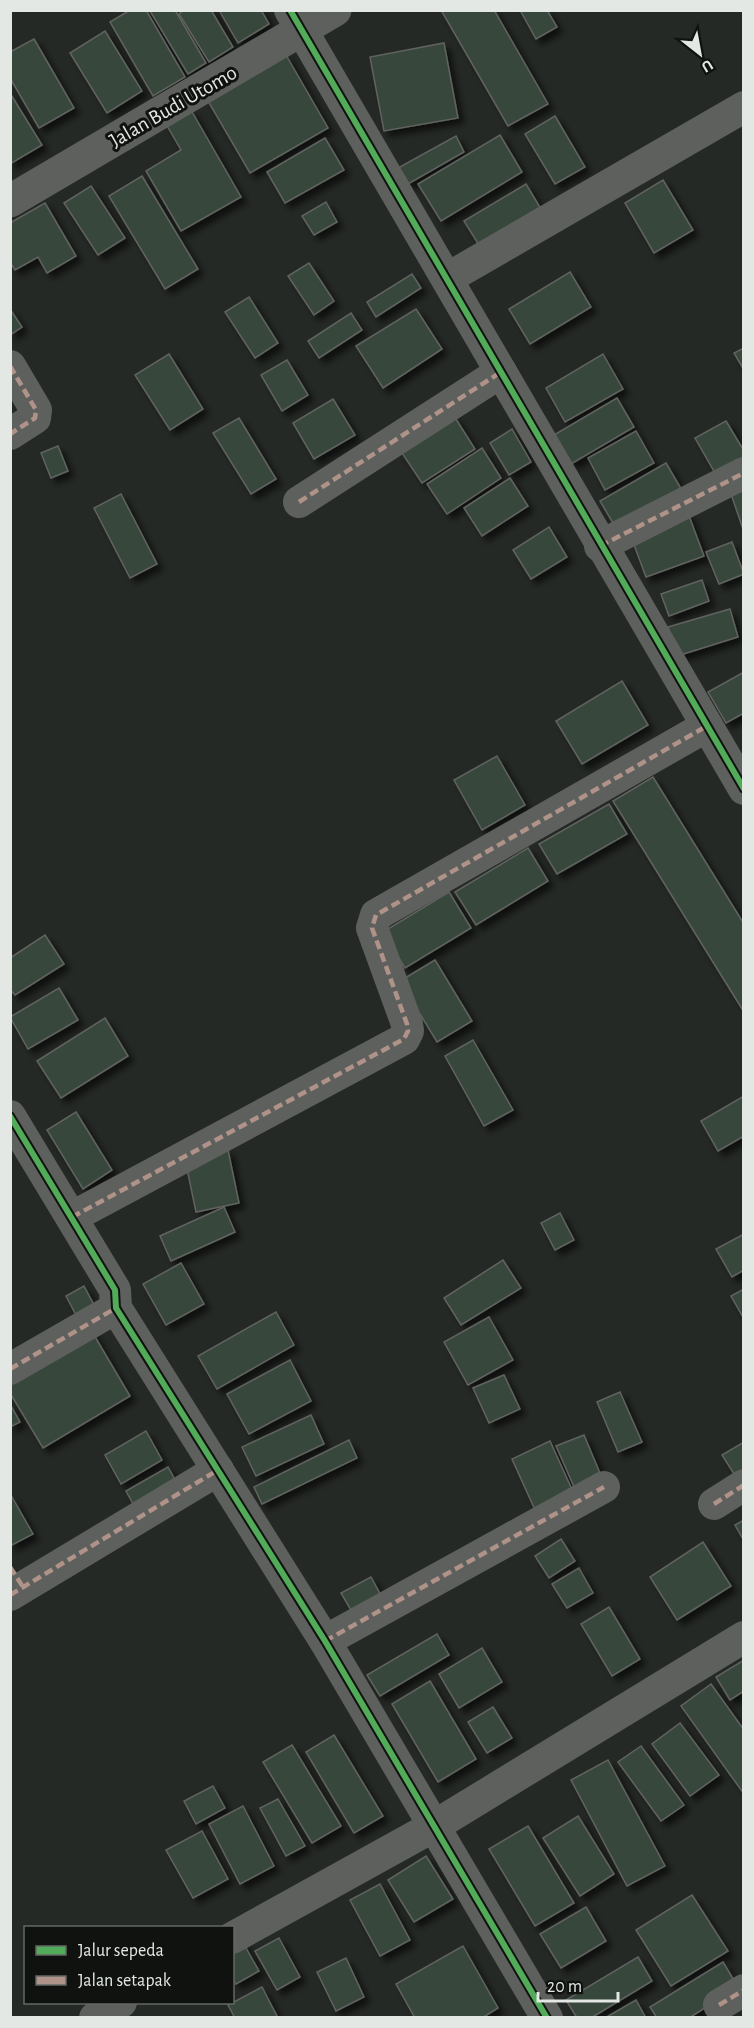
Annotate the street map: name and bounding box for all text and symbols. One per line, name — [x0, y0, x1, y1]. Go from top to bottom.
north arrow — [670, 24, 730, 84]
text: U — [699, 57, 716, 75]
street label: Jalan Budi Utomo — [106, 62, 240, 151]
legend — [24, 1926, 234, 2004]
text: Jalur sepeda — [78, 1942, 164, 1960]
scale bar — [538, 1965, 618, 2003]
text: Jalan setapak — [78, 1972, 172, 1990]
text: 20 m — [547, 1978, 582, 1996]

